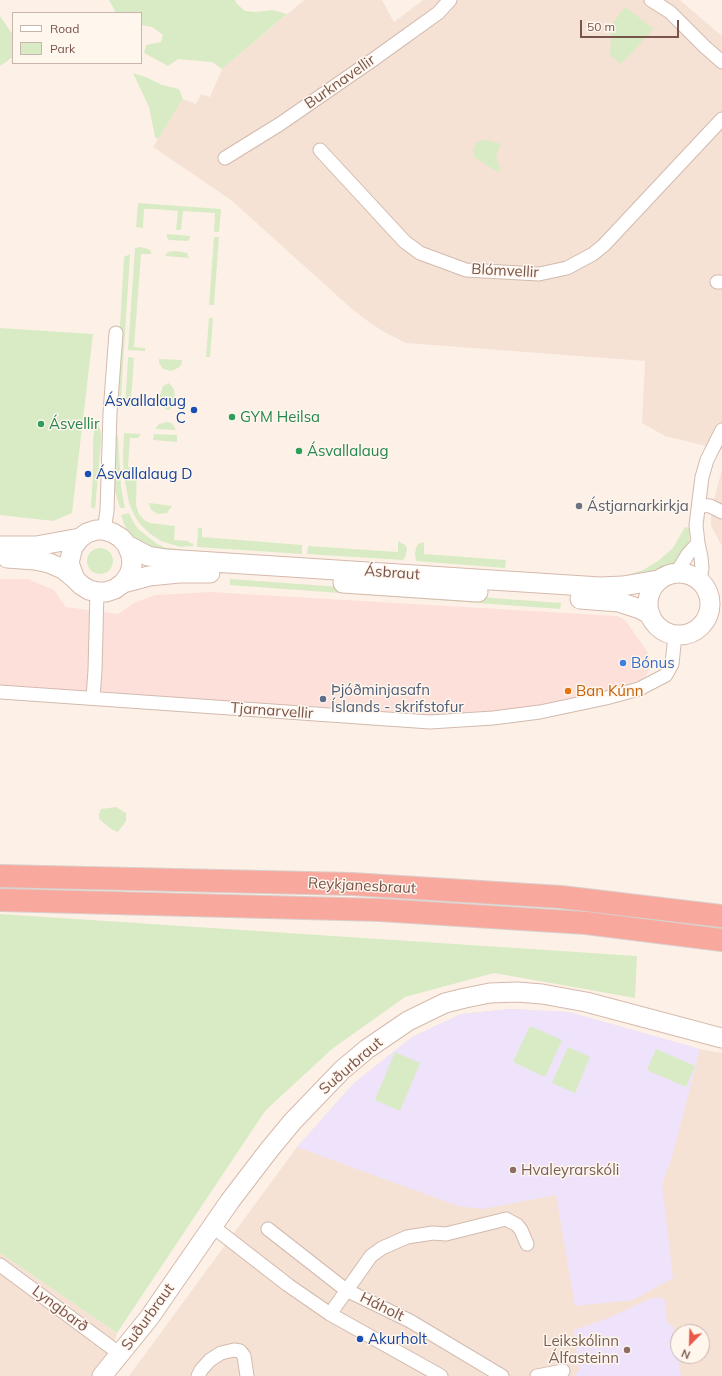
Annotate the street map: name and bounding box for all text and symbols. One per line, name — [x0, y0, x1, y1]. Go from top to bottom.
legend — [12, 12, 142, 64]
scale bar — [582, 12, 681, 38]
text: 50 m — [587, 19, 615, 34]
text: Road — [50, 21, 79, 36]
text: Park — [50, 41, 75, 56]
street label: Burknavellir — [301, 51, 379, 113]
street label: Blómvellir — [471, 260, 539, 282]
place label: Ásvallalaug C — [105, 392, 186, 427]
marker: Ásvallalaug C — [189, 405, 199, 415]
place label: GYM Heilsa — [240, 408, 320, 426]
marker: GYM Heilsa — [227, 412, 237, 422]
place label: Ásvellir — [49, 415, 99, 433]
marker: Ásvellir — [36, 419, 46, 429]
place label: Ásvallalaug — [307, 442, 388, 460]
marker: Ásvallalaug — [294, 446, 304, 456]
place label: Ásvallalaug D — [96, 465, 193, 483]
marker: Ásvallalaug D — [83, 469, 93, 479]
place label: Ástjarnarkirkja — [587, 497, 689, 515]
marker: Ástjarnarkirkja — [574, 501, 584, 511]
street label: Ásbraut — [364, 562, 420, 584]
place label: Bónus — [631, 654, 675, 672]
marker: Bónus — [618, 658, 628, 668]
place label: Þjóðminjasafn Íslands - skrifstofur — [331, 681, 464, 716]
place label: Ban Kúnn — [576, 682, 643, 700]
marker: Ban Kúnn — [563, 686, 573, 696]
marker: Þjóðminjasafn Íslands - skrifstofur — [318, 694, 328, 704]
street label: Tjarnarvellir — [230, 699, 314, 723]
street label: Reykjanesbraut — [308, 874, 416, 898]
street label: Suðurbraut — [316, 1034, 386, 1098]
place label: Hvaleyrarskóli — [521, 1161, 619, 1179]
marker: Hvaleyrarskóli — [508, 1165, 518, 1175]
street label: Suðurbraut — [118, 1280, 178, 1354]
street label: Lyngbarð — [28, 1282, 92, 1336]
street label: Háholt — [357, 1289, 407, 1325]
north arrow — [670, 1324, 710, 1364]
place label: Akurholt — [368, 1330, 427, 1348]
place label: Leikskólinn Álfasteinn — [543, 1332, 619, 1367]
marker: Akurholt — [355, 1334, 365, 1344]
marker: Leikskólinn Álfasteinn — [622, 1345, 632, 1355]
text: N — [679, 1346, 692, 1362]

